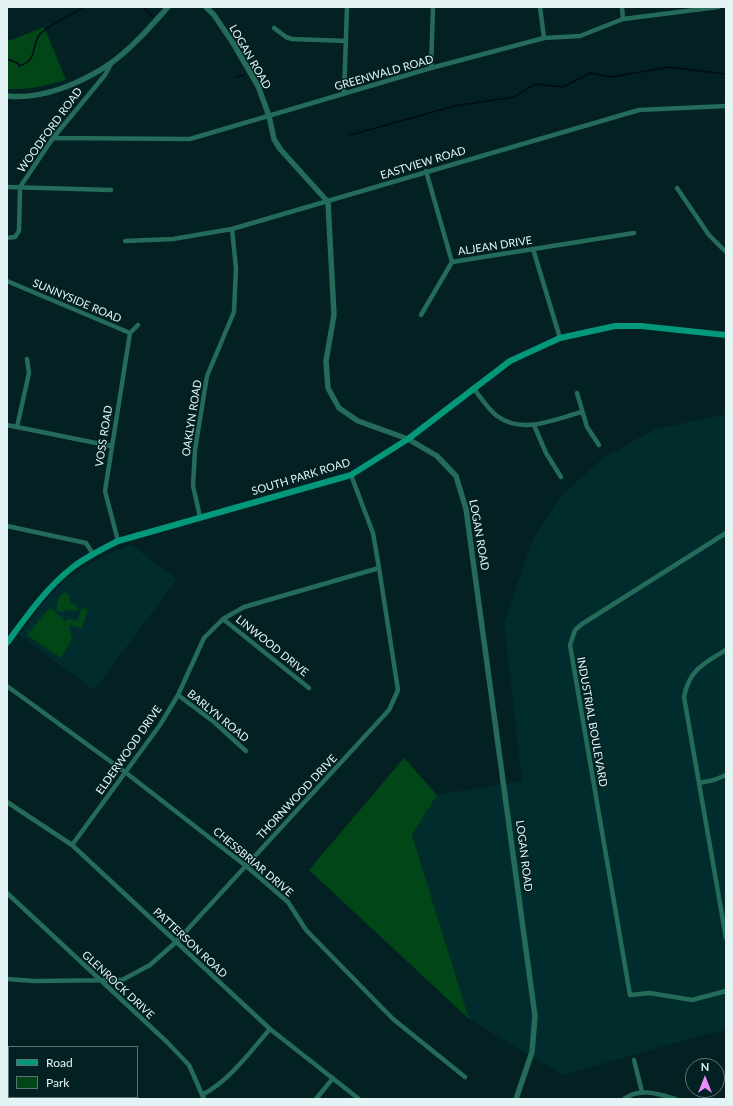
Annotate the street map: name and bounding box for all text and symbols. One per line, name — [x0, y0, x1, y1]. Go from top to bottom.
street label: LOGAN ROAD — [226, 23, 274, 91]
street label: GREENWALD ROAD — [333, 53, 435, 93]
street label: WOODFORD ROAD — [15, 85, 85, 175]
street label: EASTVIEW ROAD — [379, 144, 467, 182]
street label: ALJEAN DRIVE — [457, 234, 533, 258]
street label: SUNNYSIDE ROAD — [31, 276, 123, 326]
street label: OAKLYN ROAD — [179, 379, 205, 457]
street label: VOSS ROAD — [93, 404, 115, 468]
street label: SOUTH PARK ROAD — [250, 456, 352, 498]
street label: LOGAN ROAD — [466, 498, 492, 572]
street label: LINWOOD DRIVE — [233, 613, 311, 679]
street label: INDUSTRIAL BOULEVARD — [574, 656, 610, 788]
street label: BARLYN ROAD — [185, 687, 251, 745]
street label: ELDERWOOD DRIVE — [93, 703, 165, 797]
street label: THORNWOOD DRIVE — [254, 752, 340, 842]
street label: LOGAN ROAD — [513, 819, 535, 893]
street label: CHESSBRIAR DRIVE — [210, 825, 296, 899]
street label: PATTERSON ROAD — [150, 905, 230, 981]
street label: GLENROCK DRIVE — [79, 948, 157, 1022]
legend — [8, 1046, 138, 1098]
text: Road — [46, 1055, 73, 1070]
north arrow — [685, 1058, 725, 1098]
text: N — [701, 1060, 709, 1073]
text: Park — [46, 1075, 69, 1090]

